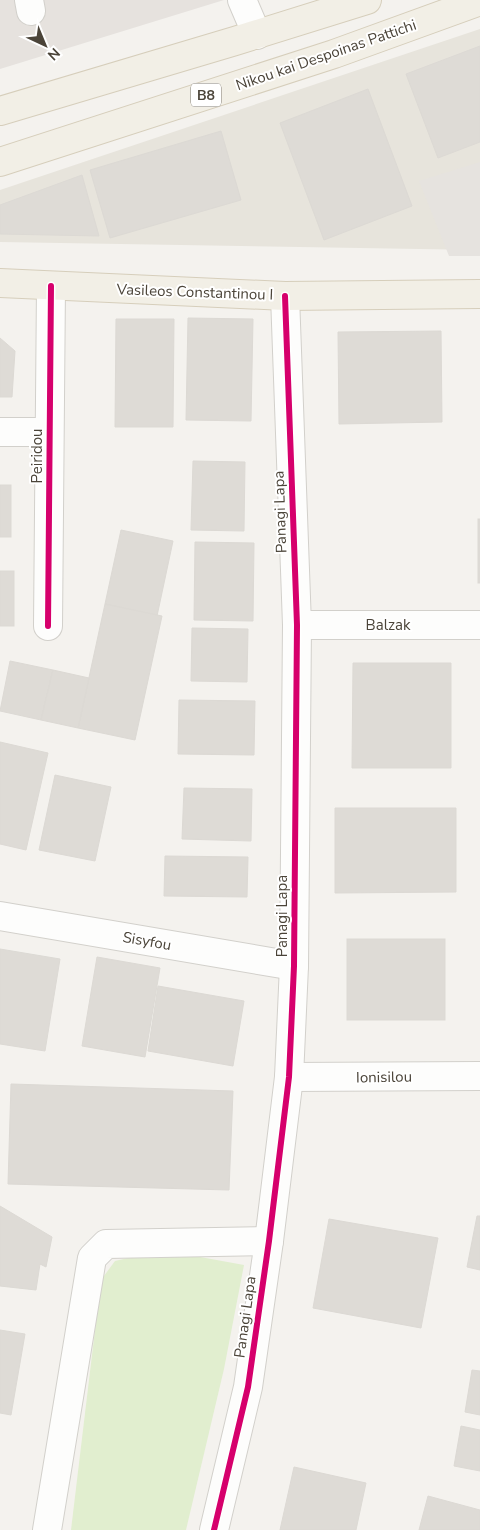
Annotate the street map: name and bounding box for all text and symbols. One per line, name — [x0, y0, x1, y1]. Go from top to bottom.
street label: Nikou kai Despoinas Pattichi — [233, 15, 419, 95]
north arrow — [20, 20, 70, 70]
text: N — [43, 44, 64, 64]
road number: B8 — [191, 84, 221, 106]
street label: Vasileos Constantinou I — [115, 279, 274, 305]
street label: Peiridou — [27, 429, 47, 483]
street label: Panagi Lapa — [269, 470, 291, 554]
street label: Balzak — [366, 615, 411, 635]
street label: Panagi Lapa — [272, 875, 292, 957]
street label: Sisyfou — [121, 927, 173, 955]
street label: Ionisilou — [356, 1067, 412, 1087]
street label: Panagi Lapa — [229, 1275, 261, 1359]

